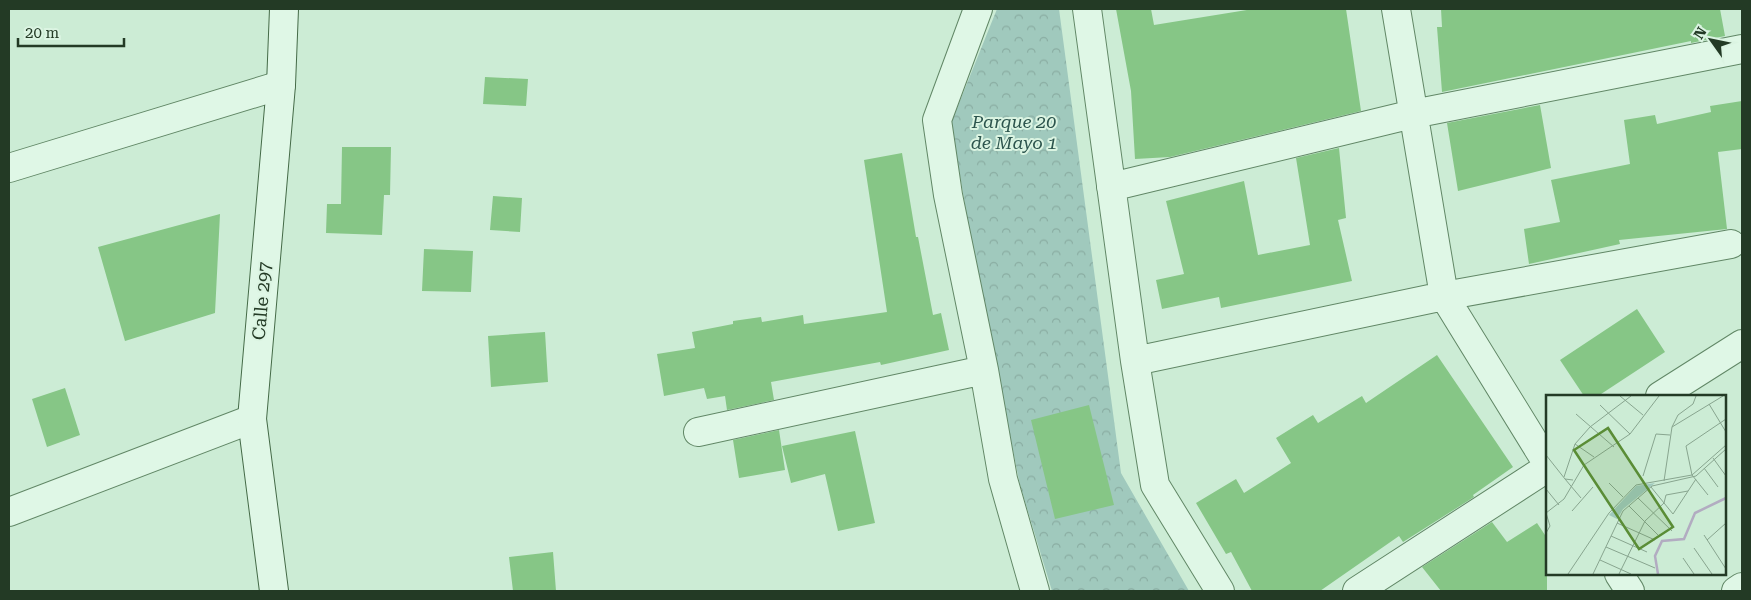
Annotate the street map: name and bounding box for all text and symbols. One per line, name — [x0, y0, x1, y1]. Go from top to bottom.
scale bar — [18, 15, 124, 47]
north arrow — [1686, 15, 1736, 65]
text: 20 m — [25, 24, 60, 42]
text: N — [1690, 24, 1710, 42]
park label: Parque 20 de Mayo 1 — [971, 111, 1057, 153]
street label: Calle 297 — [248, 261, 275, 341]
inset map — [1546, 395, 1726, 575]

